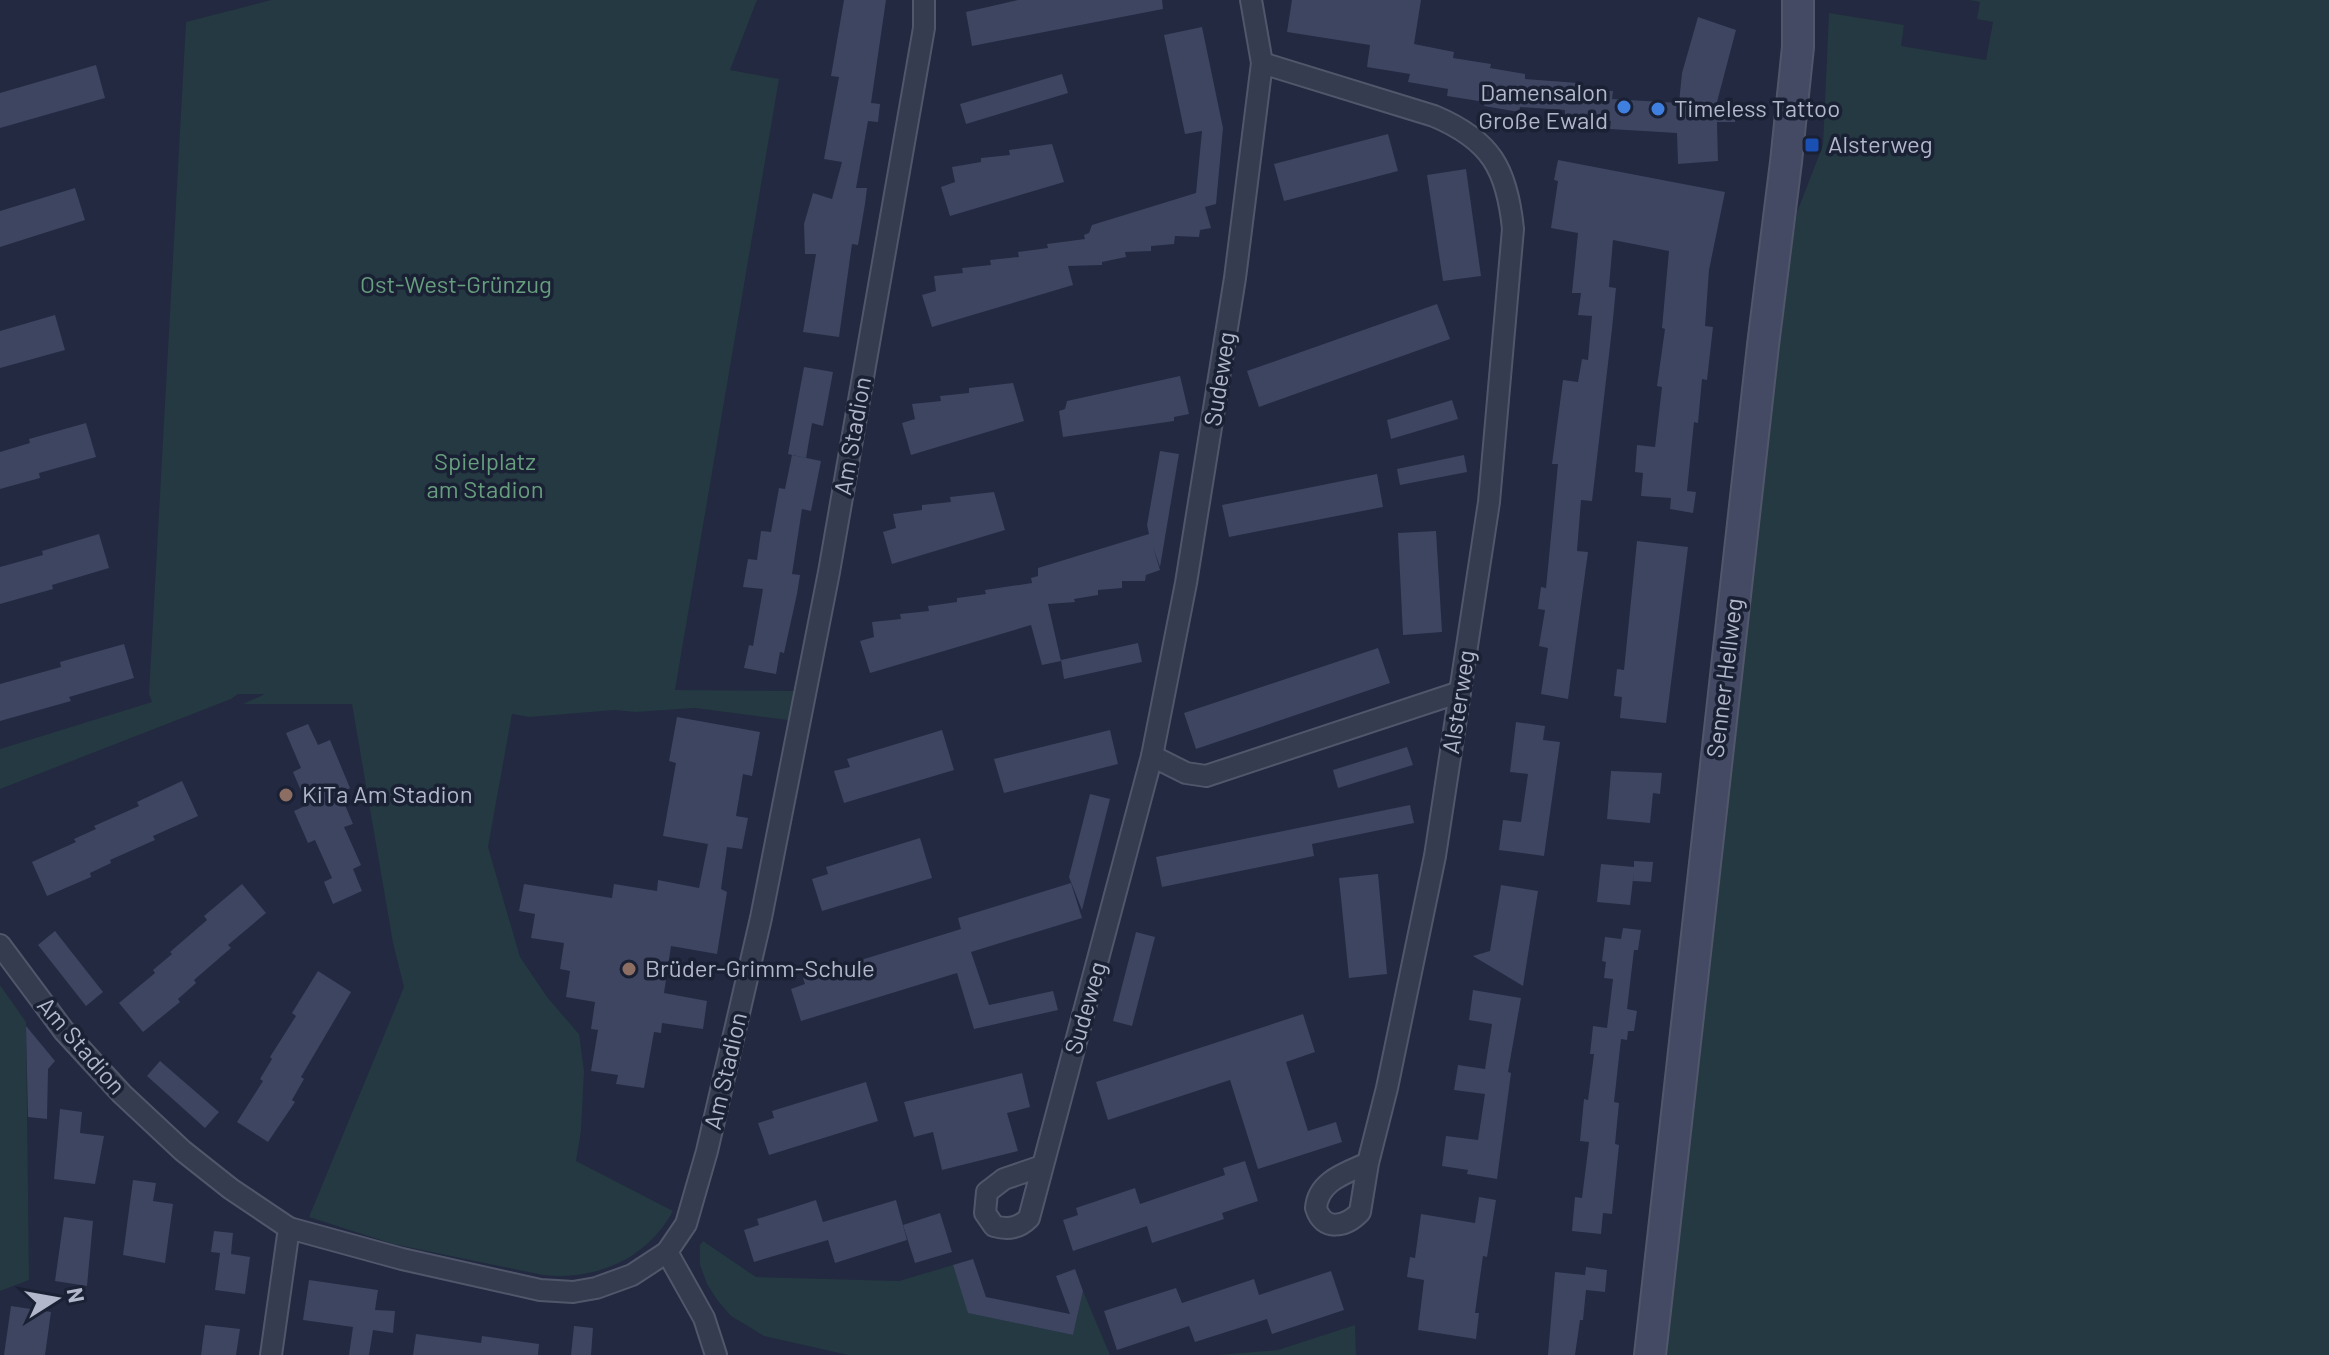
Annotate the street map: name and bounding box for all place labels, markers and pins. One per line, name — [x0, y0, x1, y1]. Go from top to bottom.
place label: Damensalon Große Ewald — [1478, 77, 1608, 134]
place label: Timeless Tattoo — [1674, 93, 1840, 122]
marker: Damensalon Große Ewald — [1615, 98, 1633, 116]
marker: Timeless Tattoo — [1649, 100, 1667, 118]
place label: Alsterweg — [1828, 129, 1933, 158]
marker: Alsterweg — [1803, 136, 1821, 154]
place label: KiTa Am Stadion — [302, 779, 473, 808]
marker: KiTa Am Stadion — [277, 786, 295, 804]
place label: Brüder-Grimm-Schule — [645, 953, 875, 982]
marker: Brüder-Grimm-Schule — [620, 960, 638, 978]

